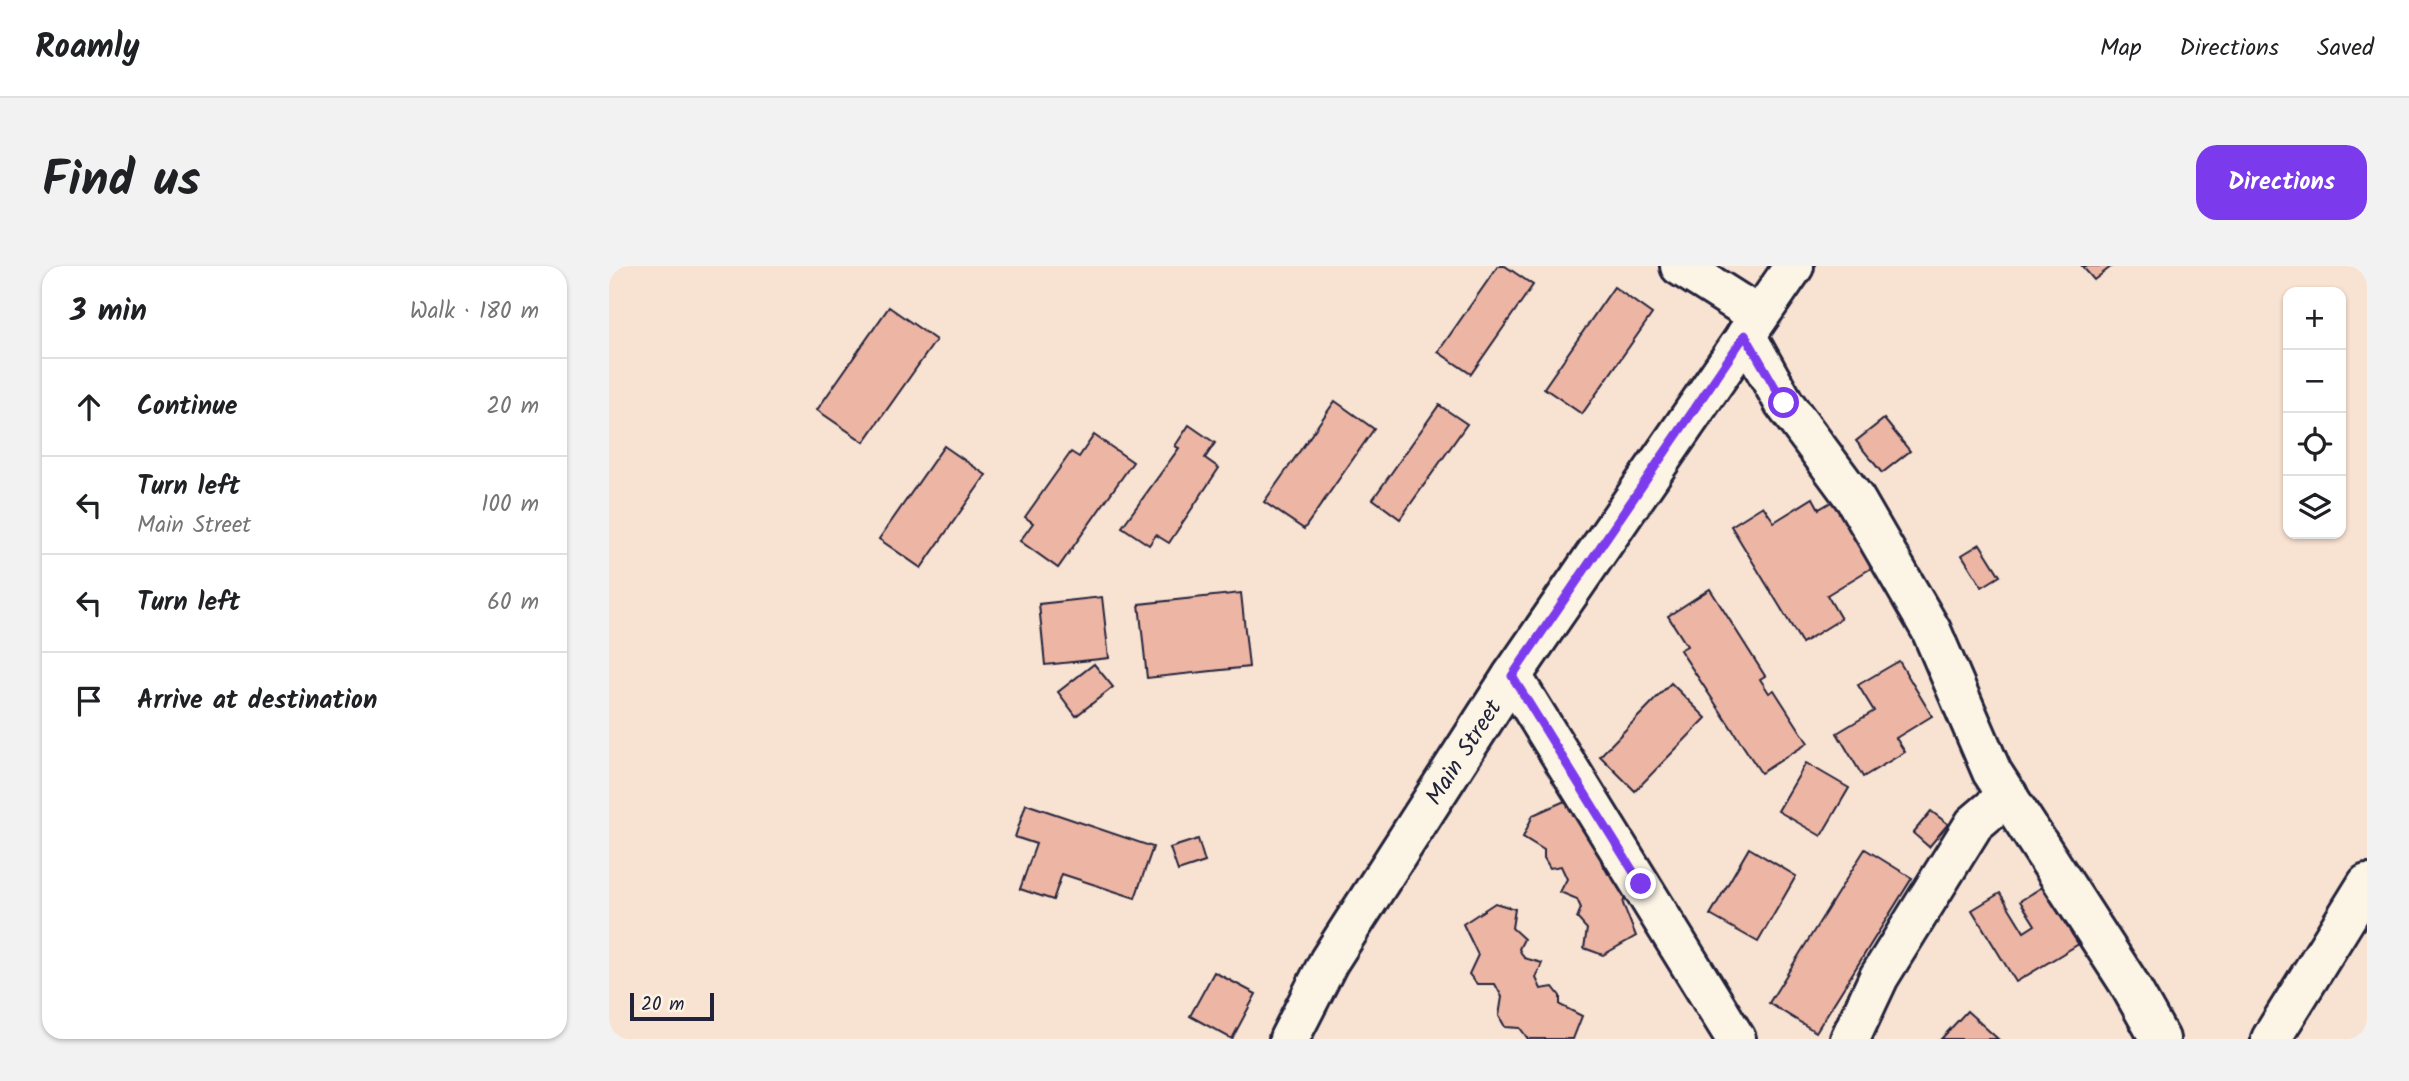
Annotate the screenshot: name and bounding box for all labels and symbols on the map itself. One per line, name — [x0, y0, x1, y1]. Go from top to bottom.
route start — [1768, 387, 1799, 418]
street label: Main Street — [1416, 692, 1513, 814]
route end — [1625, 868, 1656, 899]
scale bar — [630, 990, 714, 1022]

